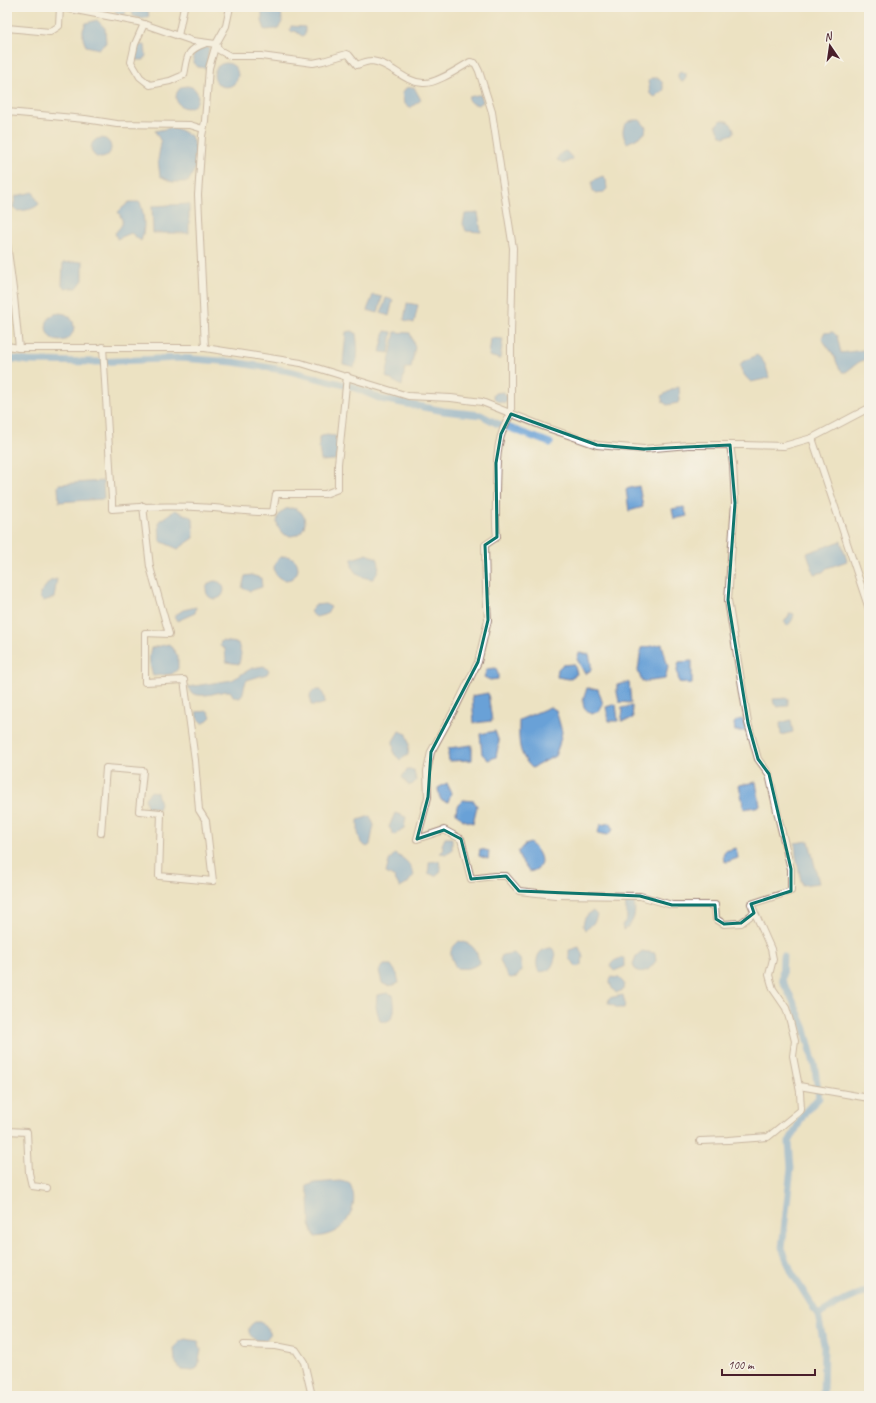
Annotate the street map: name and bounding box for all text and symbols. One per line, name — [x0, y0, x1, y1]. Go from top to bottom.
north arrow — [810, 26, 850, 66]
text: N — [823, 28, 835, 44]
scale bar — [722, 1351, 815, 1377]
text: 100 m — [728, 1357, 755, 1373]

